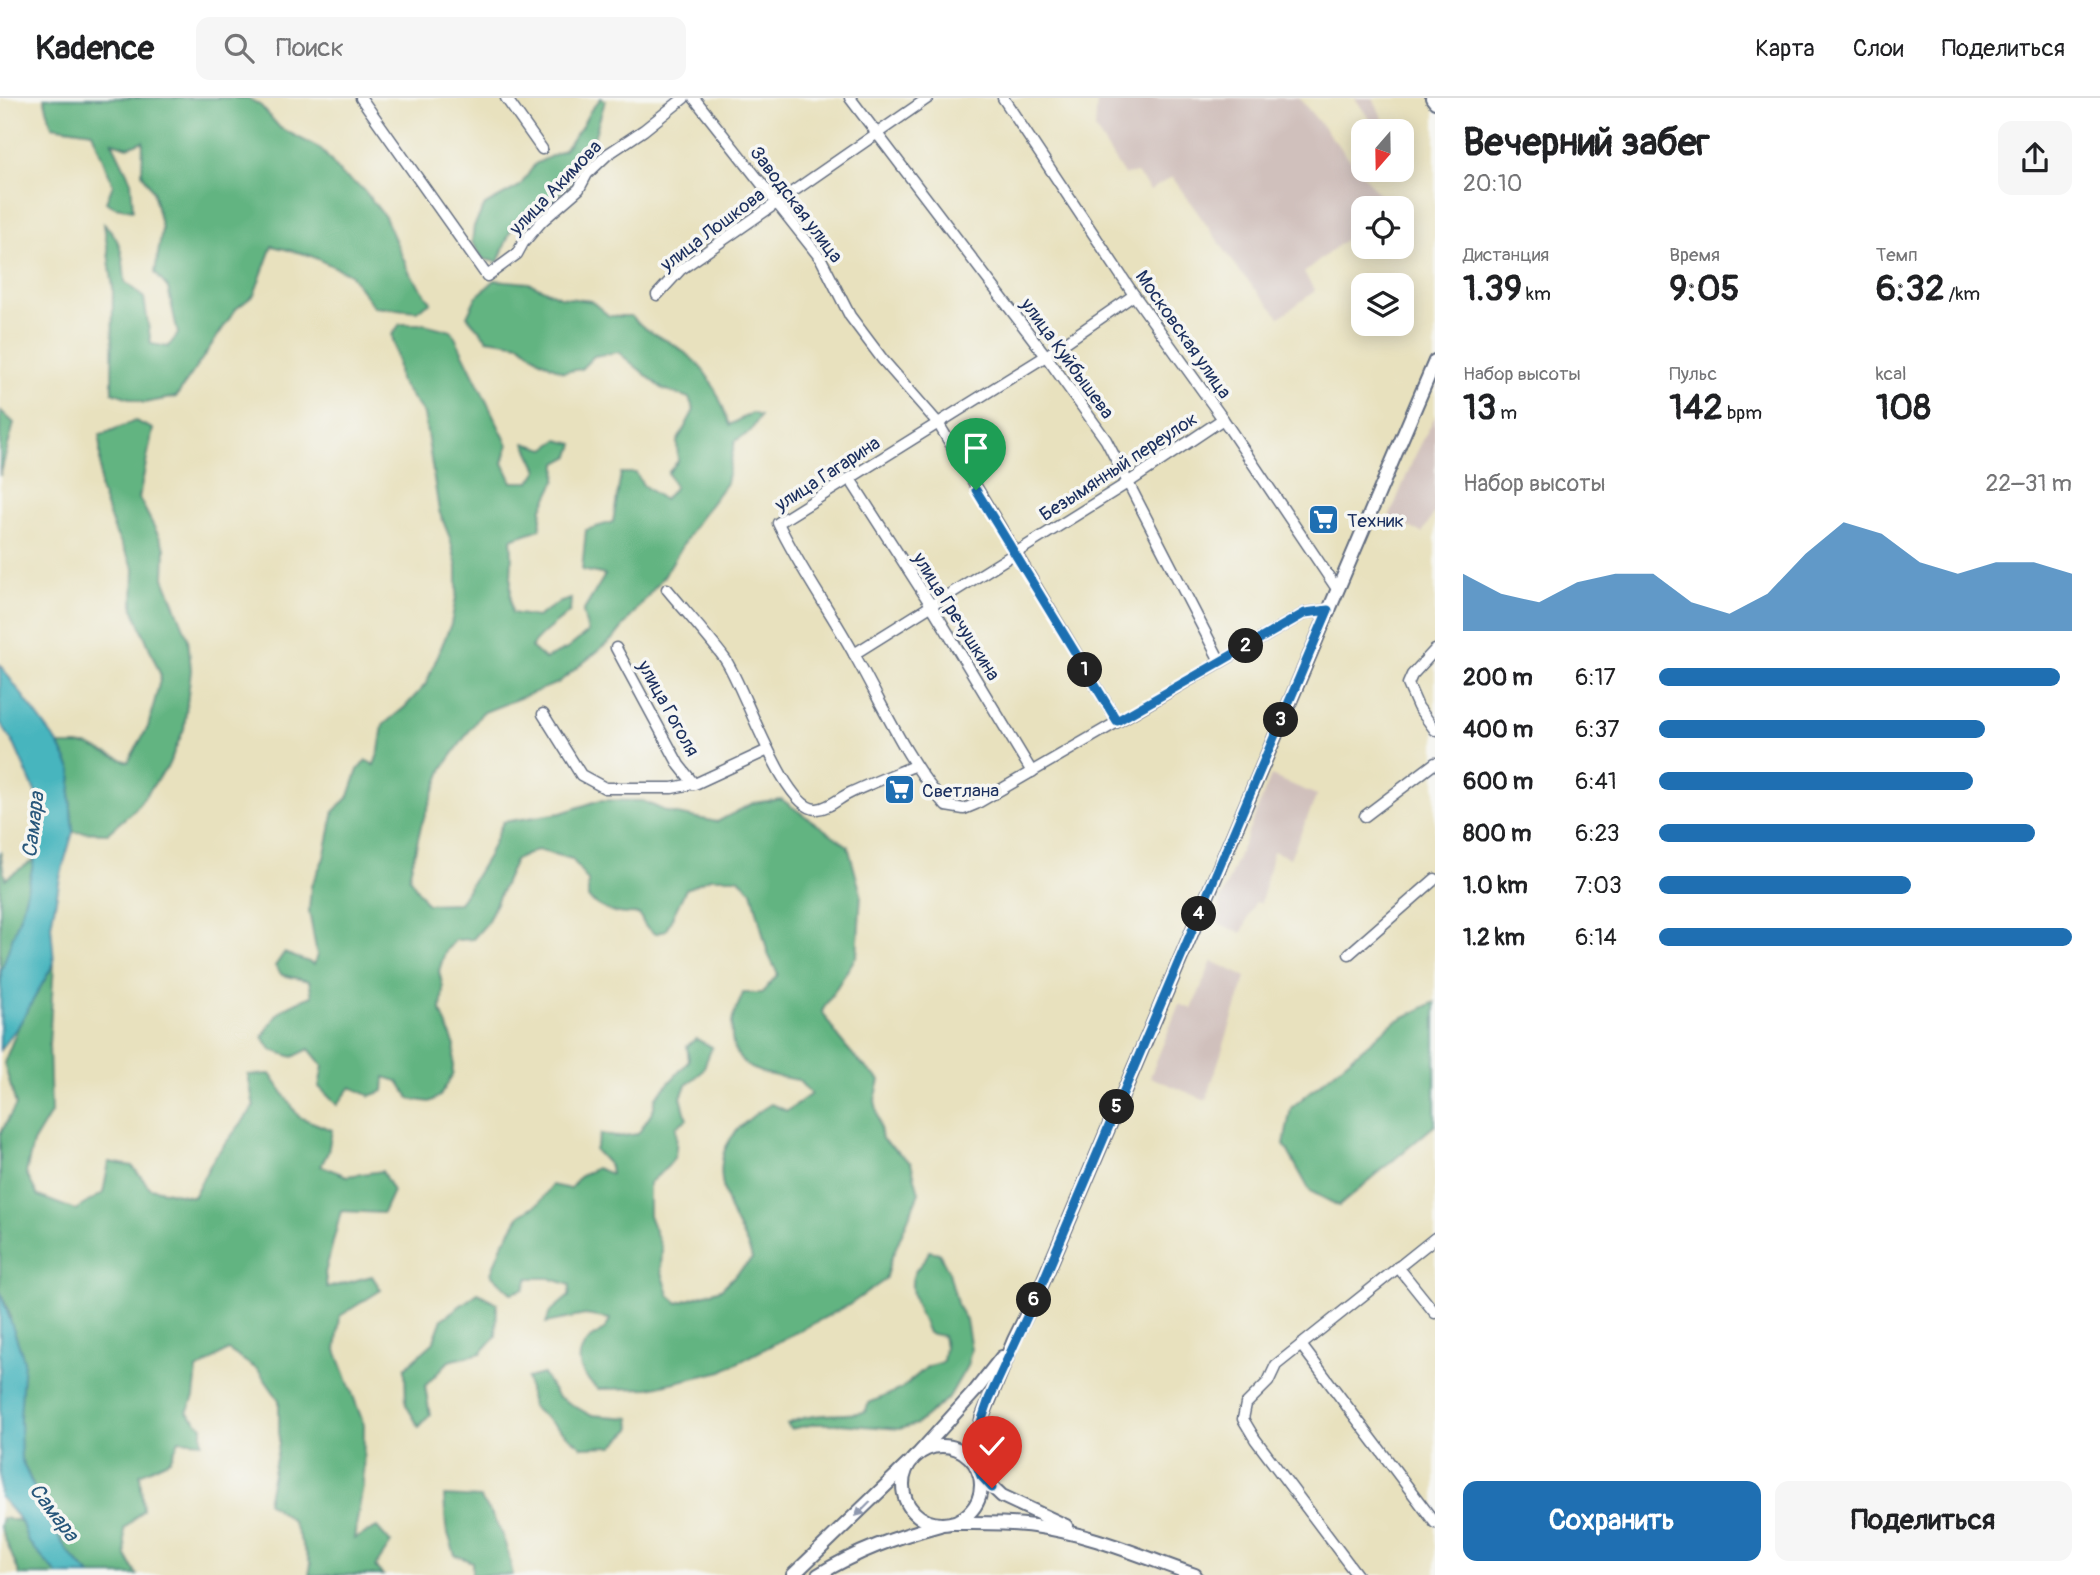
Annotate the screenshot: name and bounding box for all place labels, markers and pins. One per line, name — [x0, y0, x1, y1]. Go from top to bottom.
pin — [946, 418, 1006, 490]
supermarket icon: Техник — [1307, 503, 1341, 537]
place label: Техник — [1347, 509, 1404, 533]
pin: 2 — [1228, 628, 1264, 664]
pin: 1 — [1068, 652, 1102, 688]
pin: 3 — [1264, 702, 1298, 738]
supermarket icon: Светлана — [882, 773, 916, 807]
place label: Светлана — [922, 779, 999, 803]
pin: 4 — [1182, 896, 1216, 932]
pin: 5 — [1100, 1090, 1134, 1124]
pin: 6 — [1016, 1282, 1052, 1318]
pin — [962, 1416, 1022, 1488]

